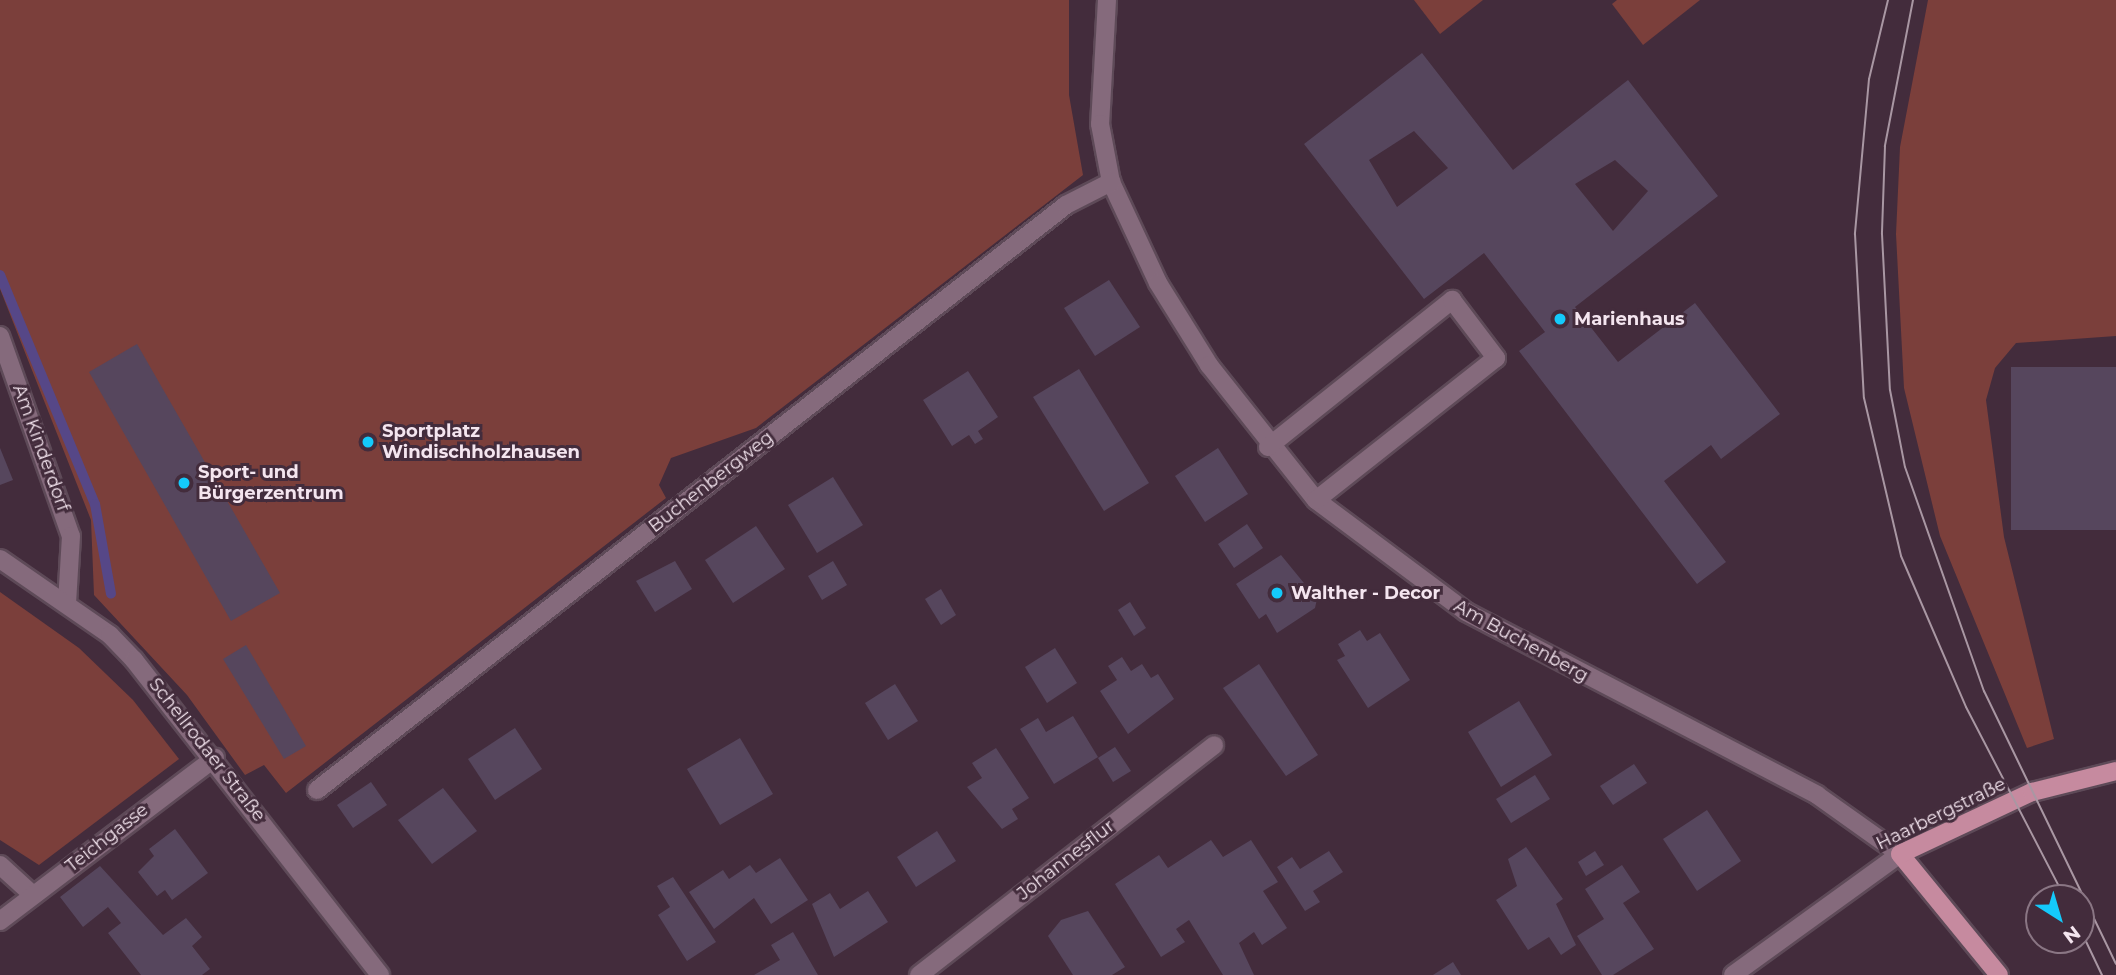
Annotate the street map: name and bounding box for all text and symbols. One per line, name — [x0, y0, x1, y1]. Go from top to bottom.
place label: Marienhaus — [1574, 308, 1685, 330]
marker: Marienhaus — [1552, 311, 1568, 327]
street label: Am Kinderdorf — [8, 382, 74, 514]
place label: Sportplatz Windischholzhausen — [382, 421, 580, 464]
street label: Buchenbergweg — [644, 427, 778, 537]
marker: Sportplatz Windischholzhausen — [360, 434, 376, 450]
place label: Sport- und Bürgerzentrum — [198, 462, 344, 504]
marker: Sport- und Bürgerzentrum — [176, 475, 192, 491]
place label: Walther - Decor — [1291, 582, 1440, 604]
marker: Walther - Decor — [1269, 585, 1285, 601]
street label: Am Buchenberg — [1450, 595, 1592, 687]
street label: Schellrodaer Straße — [144, 674, 270, 826]
street label: Haarbergstraße — [1873, 773, 2009, 855]
street label: Teichgasse — [61, 799, 153, 877]
street label: Johannesflur — [1013, 815, 1119, 905]
north arrow — [2025, 884, 2095, 954]
text: N — [2059, 921, 2085, 948]

